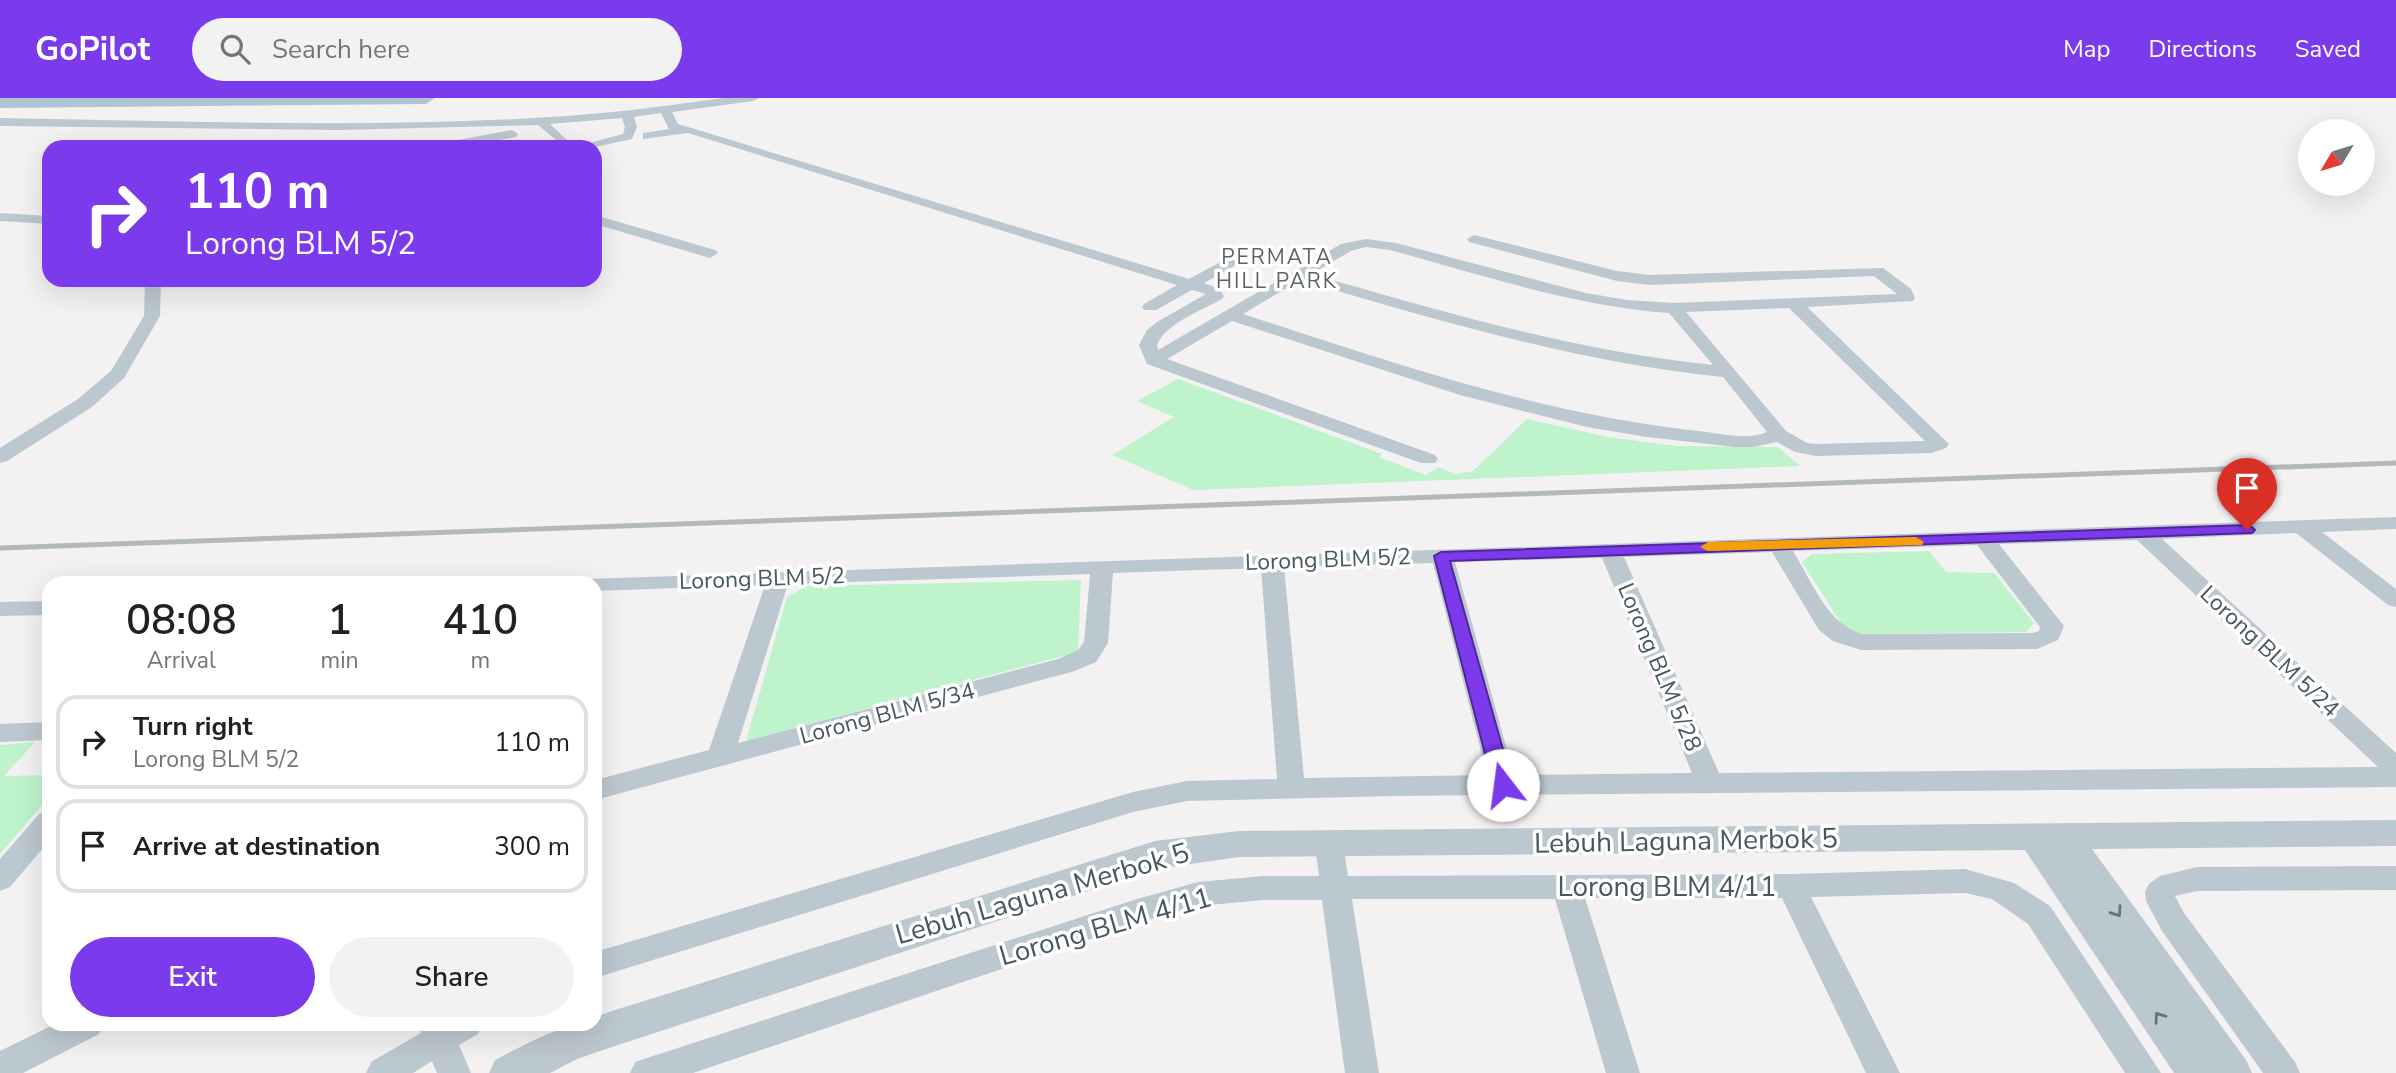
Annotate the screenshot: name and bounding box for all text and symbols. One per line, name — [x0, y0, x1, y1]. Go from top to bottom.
search box — [192, 18, 682, 81]
text: GoPilot — [35, 27, 150, 72]
icon: search — [216, 30, 254, 68]
text: Search here — [272, 32, 410, 67]
text: Map — [2063, 33, 2110, 65]
text: Directions — [2148, 33, 2257, 65]
text: Saved — [2295, 33, 2361, 65]
north arrow — [2298, 119, 2375, 196]
map controls — [2298, 119, 2375, 196]
text: 110 m — [185, 158, 329, 225]
icon: right — [70, 168, 161, 259]
text: Lorong BLM 5/2 — [185, 222, 416, 265]
district label: PERMATA HILL PARK — [1216, 243, 1338, 295]
pin — [2217, 458, 2277, 530]
icon: arrive — [2228, 469, 2266, 507]
street label: Lorong BLM 5/2 — [1244, 541, 1412, 578]
street label: Lorong BLM 5/2 — [678, 560, 846, 597]
street label: Lorong BLM 5/28 — [1610, 578, 1709, 756]
street label: Lorong BLM 5/24 — [2193, 579, 2346, 724]
text: 08:08 — [126, 592, 237, 649]
text: 1 — [327, 592, 352, 649]
text: 410 — [442, 592, 518, 649]
text: Arrival — [147, 645, 216, 676]
text: min — [321, 645, 359, 676]
text: m — [470, 645, 490, 676]
street label: Lorong BLM 5/34 — [796, 675, 978, 752]
text: Turn right — [133, 709, 252, 744]
icon: right — [74, 723, 112, 761]
text: 110 m — [494, 725, 570, 760]
text: Lorong BLM 5/2 — [133, 744, 299, 775]
position arrow — [1466, 748, 1540, 822]
street label: Lebuh Laguna Merbok 5 — [1534, 819, 1838, 863]
icon: arrive — [74, 827, 112, 865]
text: Arrive at destination — [133, 829, 380, 864]
text: 300 m — [494, 829, 570, 864]
street label: Lebuh Laguna Merbok 5 — [891, 834, 1194, 954]
street label: Lorong BLM 4/11 — [1557, 868, 1777, 906]
street label: Lorong BLM 4/11 — [995, 878, 1216, 975]
one-way arrow — [2109, 904, 2121, 917]
button: Exit — [70, 937, 315, 1017]
button: Share — [329, 937, 574, 1017]
one-way arrow — [2155, 1012, 2167, 1025]

